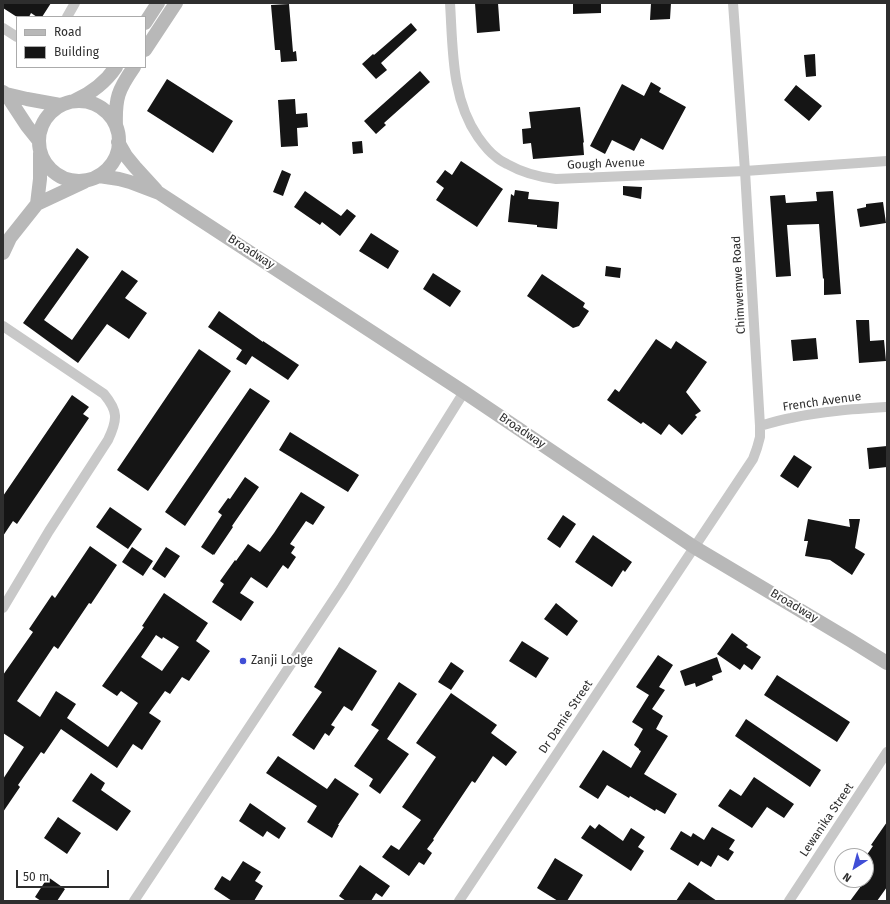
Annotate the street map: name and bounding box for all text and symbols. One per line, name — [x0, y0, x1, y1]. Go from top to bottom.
legend — [16, 16, 146, 68]
text: Road — [54, 25, 82, 39]
text: Building — [54, 45, 99, 59]
street label: Gough Avenue — [567, 155, 645, 173]
street label: Broadway — [225, 232, 277, 272]
street label: Chimwemwe Road — [729, 235, 749, 335]
street label: French Avenue — [782, 389, 862, 415]
street label: Broadway — [496, 410, 548, 452]
street label: Broadway — [768, 586, 820, 626]
place label: Zanji Lodge — [251, 654, 313, 668]
marker: Zanji Lodge — [238, 656, 248, 666]
street label: Dr Damie Street — [536, 677, 596, 757]
street label: Lewanika Street — [797, 780, 857, 860]
north arrow — [834, 848, 874, 888]
scale bar — [18, 862, 111, 888]
text: 50 m — [23, 870, 49, 884]
text: N — [840, 870, 854, 885]

